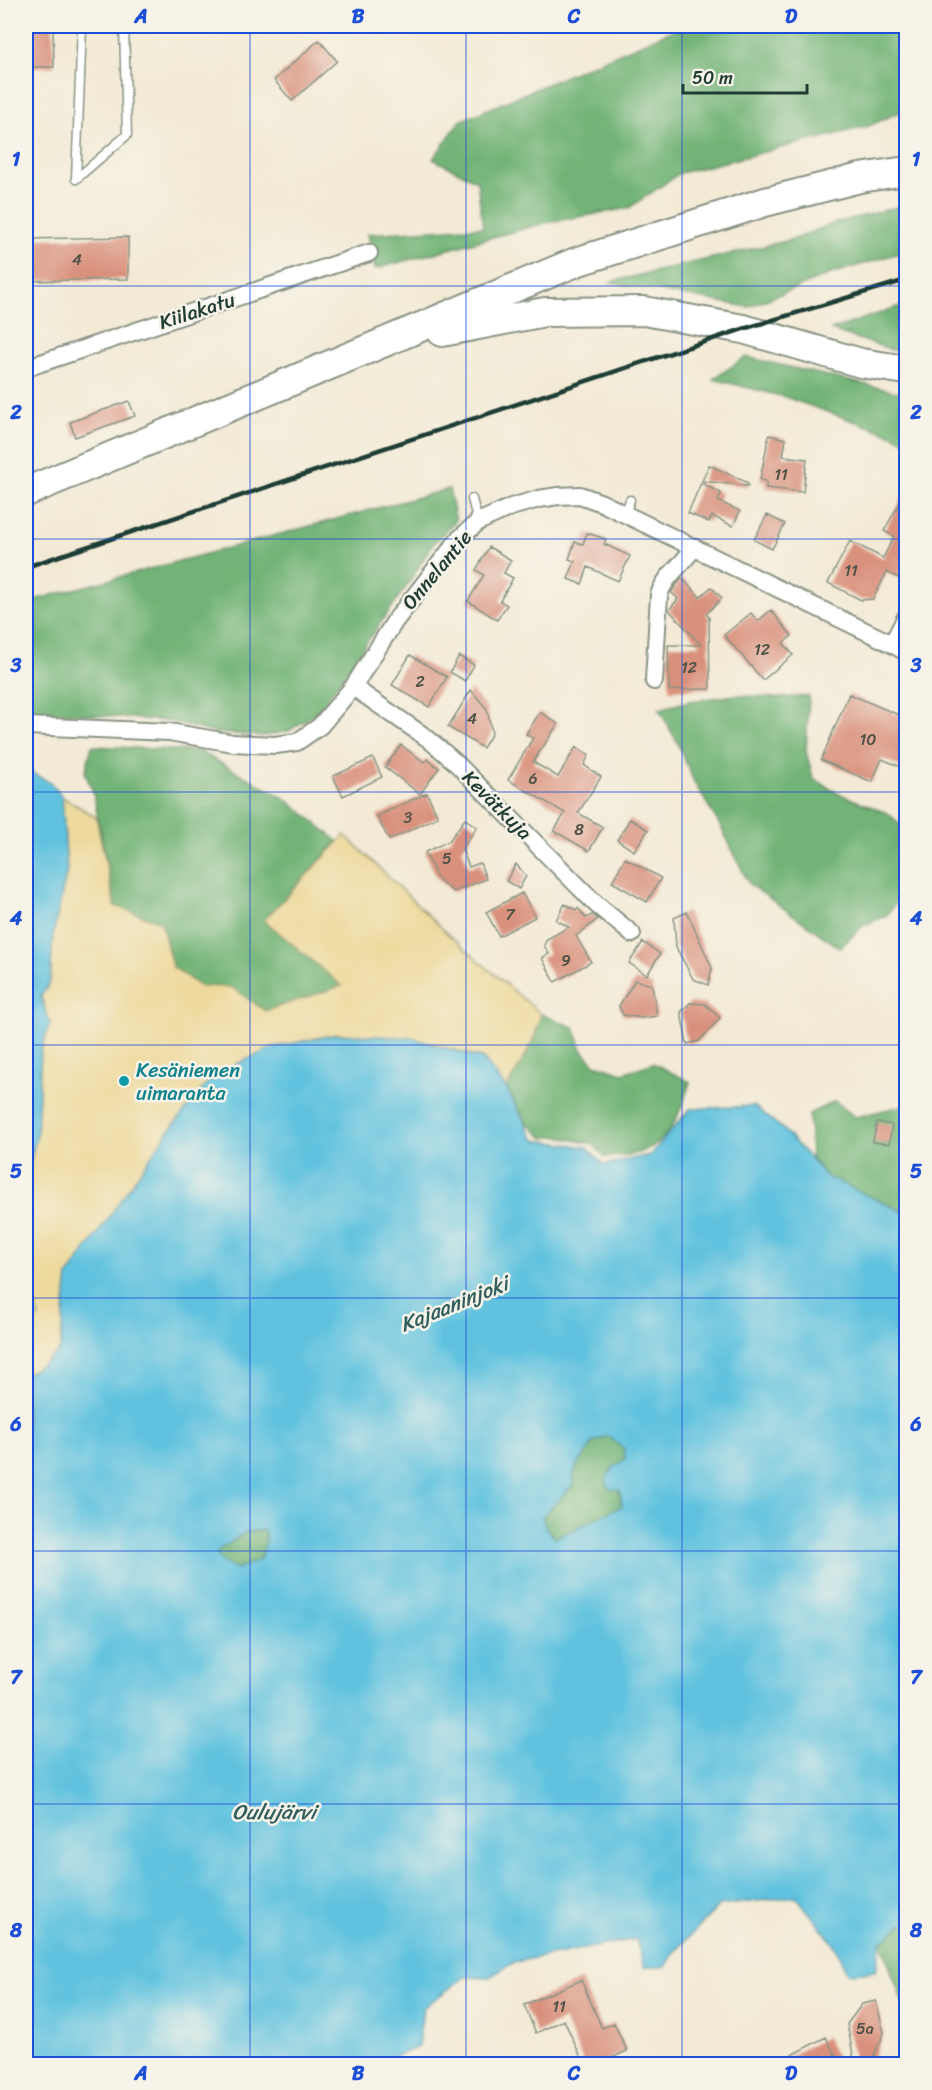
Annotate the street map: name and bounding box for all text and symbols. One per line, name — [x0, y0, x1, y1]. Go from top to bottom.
text: A — [133, 0, 148, 34]
text: B — [352, 0, 365, 34]
text: C — [567, 0, 581, 34]
text: D — [785, 0, 798, 34]
scale bar — [683, 57, 808, 95]
text: 50 m — [692, 62, 733, 94]
text: 1 — [12, 142, 21, 177]
text: 1 — [912, 142, 921, 177]
house number: 4 — [72, 245, 82, 274]
street label: Kiilakatu — [154, 282, 240, 340]
text: 2 — [9, 395, 22, 430]
text: 2 — [909, 395, 922, 430]
house number: 11 — [774, 460, 788, 489]
street label: Onnelantie — [393, 522, 481, 618]
house number: 11 — [844, 556, 858, 585]
house number: 12 — [754, 635, 770, 664]
text: 3 — [10, 648, 22, 683]
text: 3 — [910, 648, 922, 683]
house number: 12 — [681, 653, 697, 682]
house number: 2 — [415, 667, 425, 696]
house number: 4 — [467, 704, 477, 733]
house number: 10 — [860, 725, 876, 754]
street label: Kevätkuja — [453, 761, 541, 849]
house number: 6 — [528, 764, 538, 793]
house number: 3 — [404, 803, 413, 832]
house number: 8 — [574, 815, 584, 844]
house number: 5 — [442, 844, 452, 873]
house number: 7 — [505, 900, 515, 929]
text: 4 — [9, 901, 23, 936]
text: 4 — [909, 901, 923, 936]
house number: 9 — [561, 946, 571, 975]
place label: Kesäniemen uimaranta — [136, 1053, 240, 1111]
marker: Kesäniemen uimaranta — [117, 1074, 131, 1088]
text: 5 — [10, 1154, 22, 1189]
text: 5 — [910, 1154, 922, 1189]
water label: Kajaaninjoki — [394, 1263, 518, 1343]
text: 6 — [9, 1407, 22, 1442]
text: 6 — [909, 1407, 922, 1442]
text: 7 — [10, 1660, 23, 1695]
text: 7 — [910, 1660, 923, 1695]
water label: Oulujärvi — [232, 1793, 320, 1831]
text: 8 — [9, 1913, 23, 1948]
text: 8 — [909, 1913, 923, 1948]
house number: 11 — [552, 1992, 566, 2021]
house number: 5a — [856, 2014, 874, 2043]
text: A — [133, 2056, 148, 2090]
text: B — [352, 2056, 365, 2090]
text: C — [567, 2056, 581, 2090]
text: D — [785, 2056, 798, 2090]

